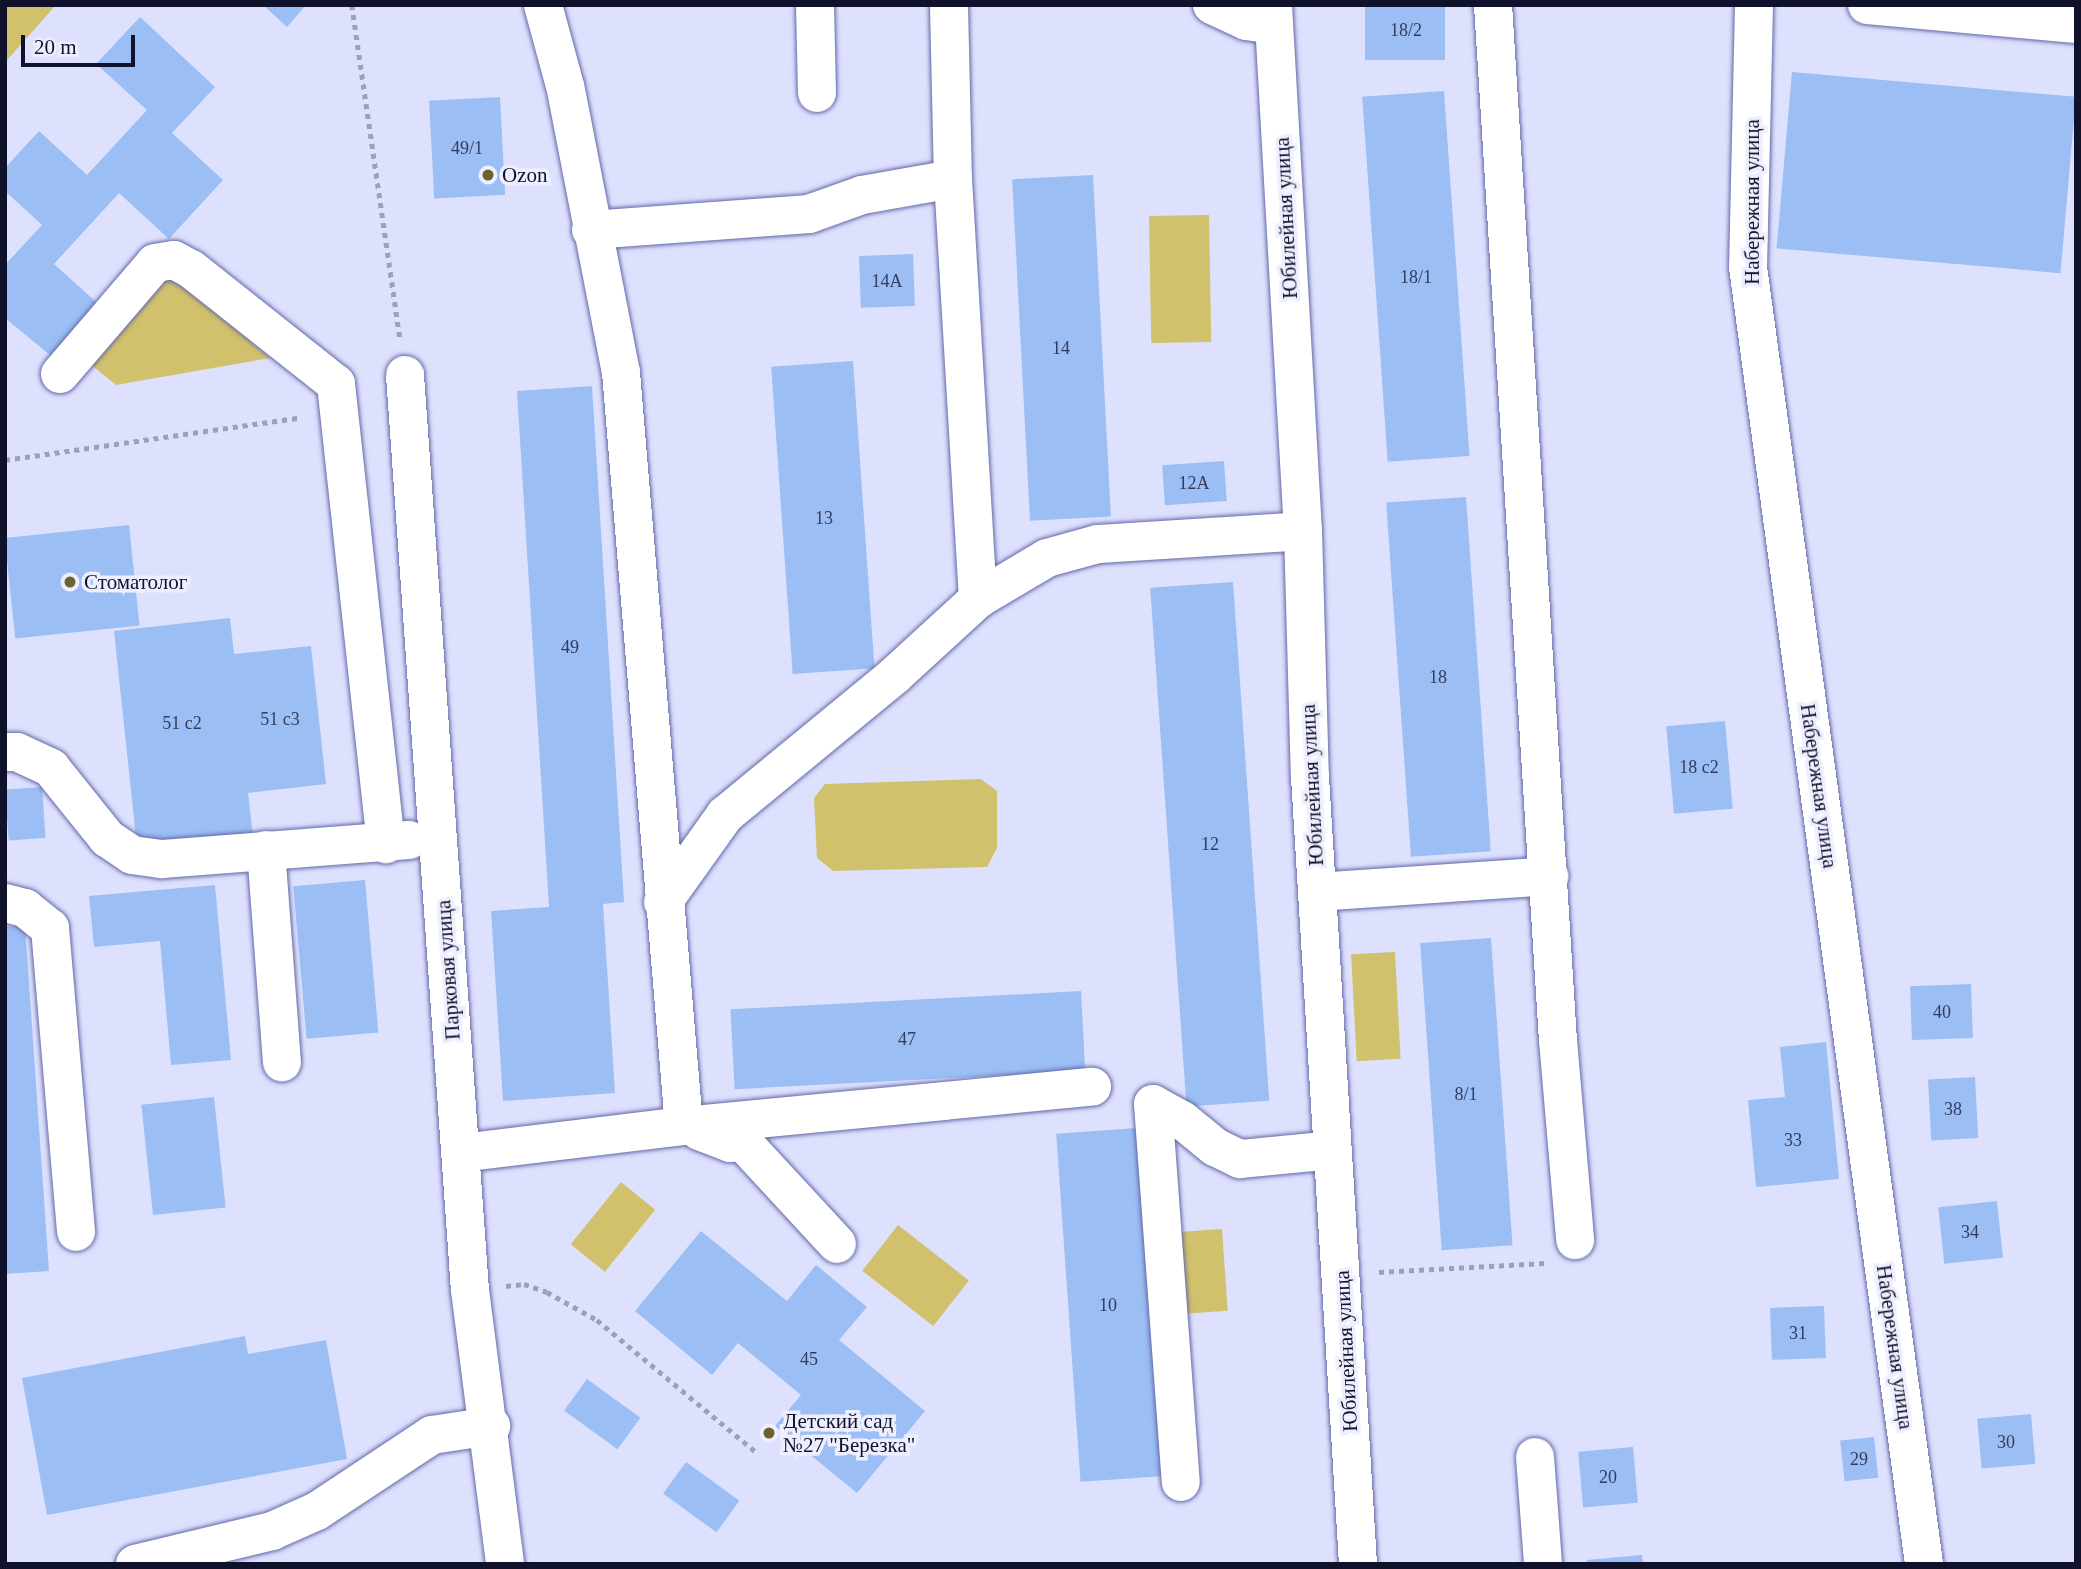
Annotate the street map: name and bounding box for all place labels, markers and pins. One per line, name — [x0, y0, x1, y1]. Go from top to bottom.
place label: Ozon — [502, 162, 547, 188]
marker: Ozon — [480, 167, 496, 183]
place label: Стоматолог — [84, 569, 187, 595]
marker: Стоматолог — [62, 574, 78, 590]
place label: Детский сад №27 "Березка" — [783, 1408, 915, 1458]
marker: Детский сад №27 "Березка" — [761, 1425, 777, 1441]

